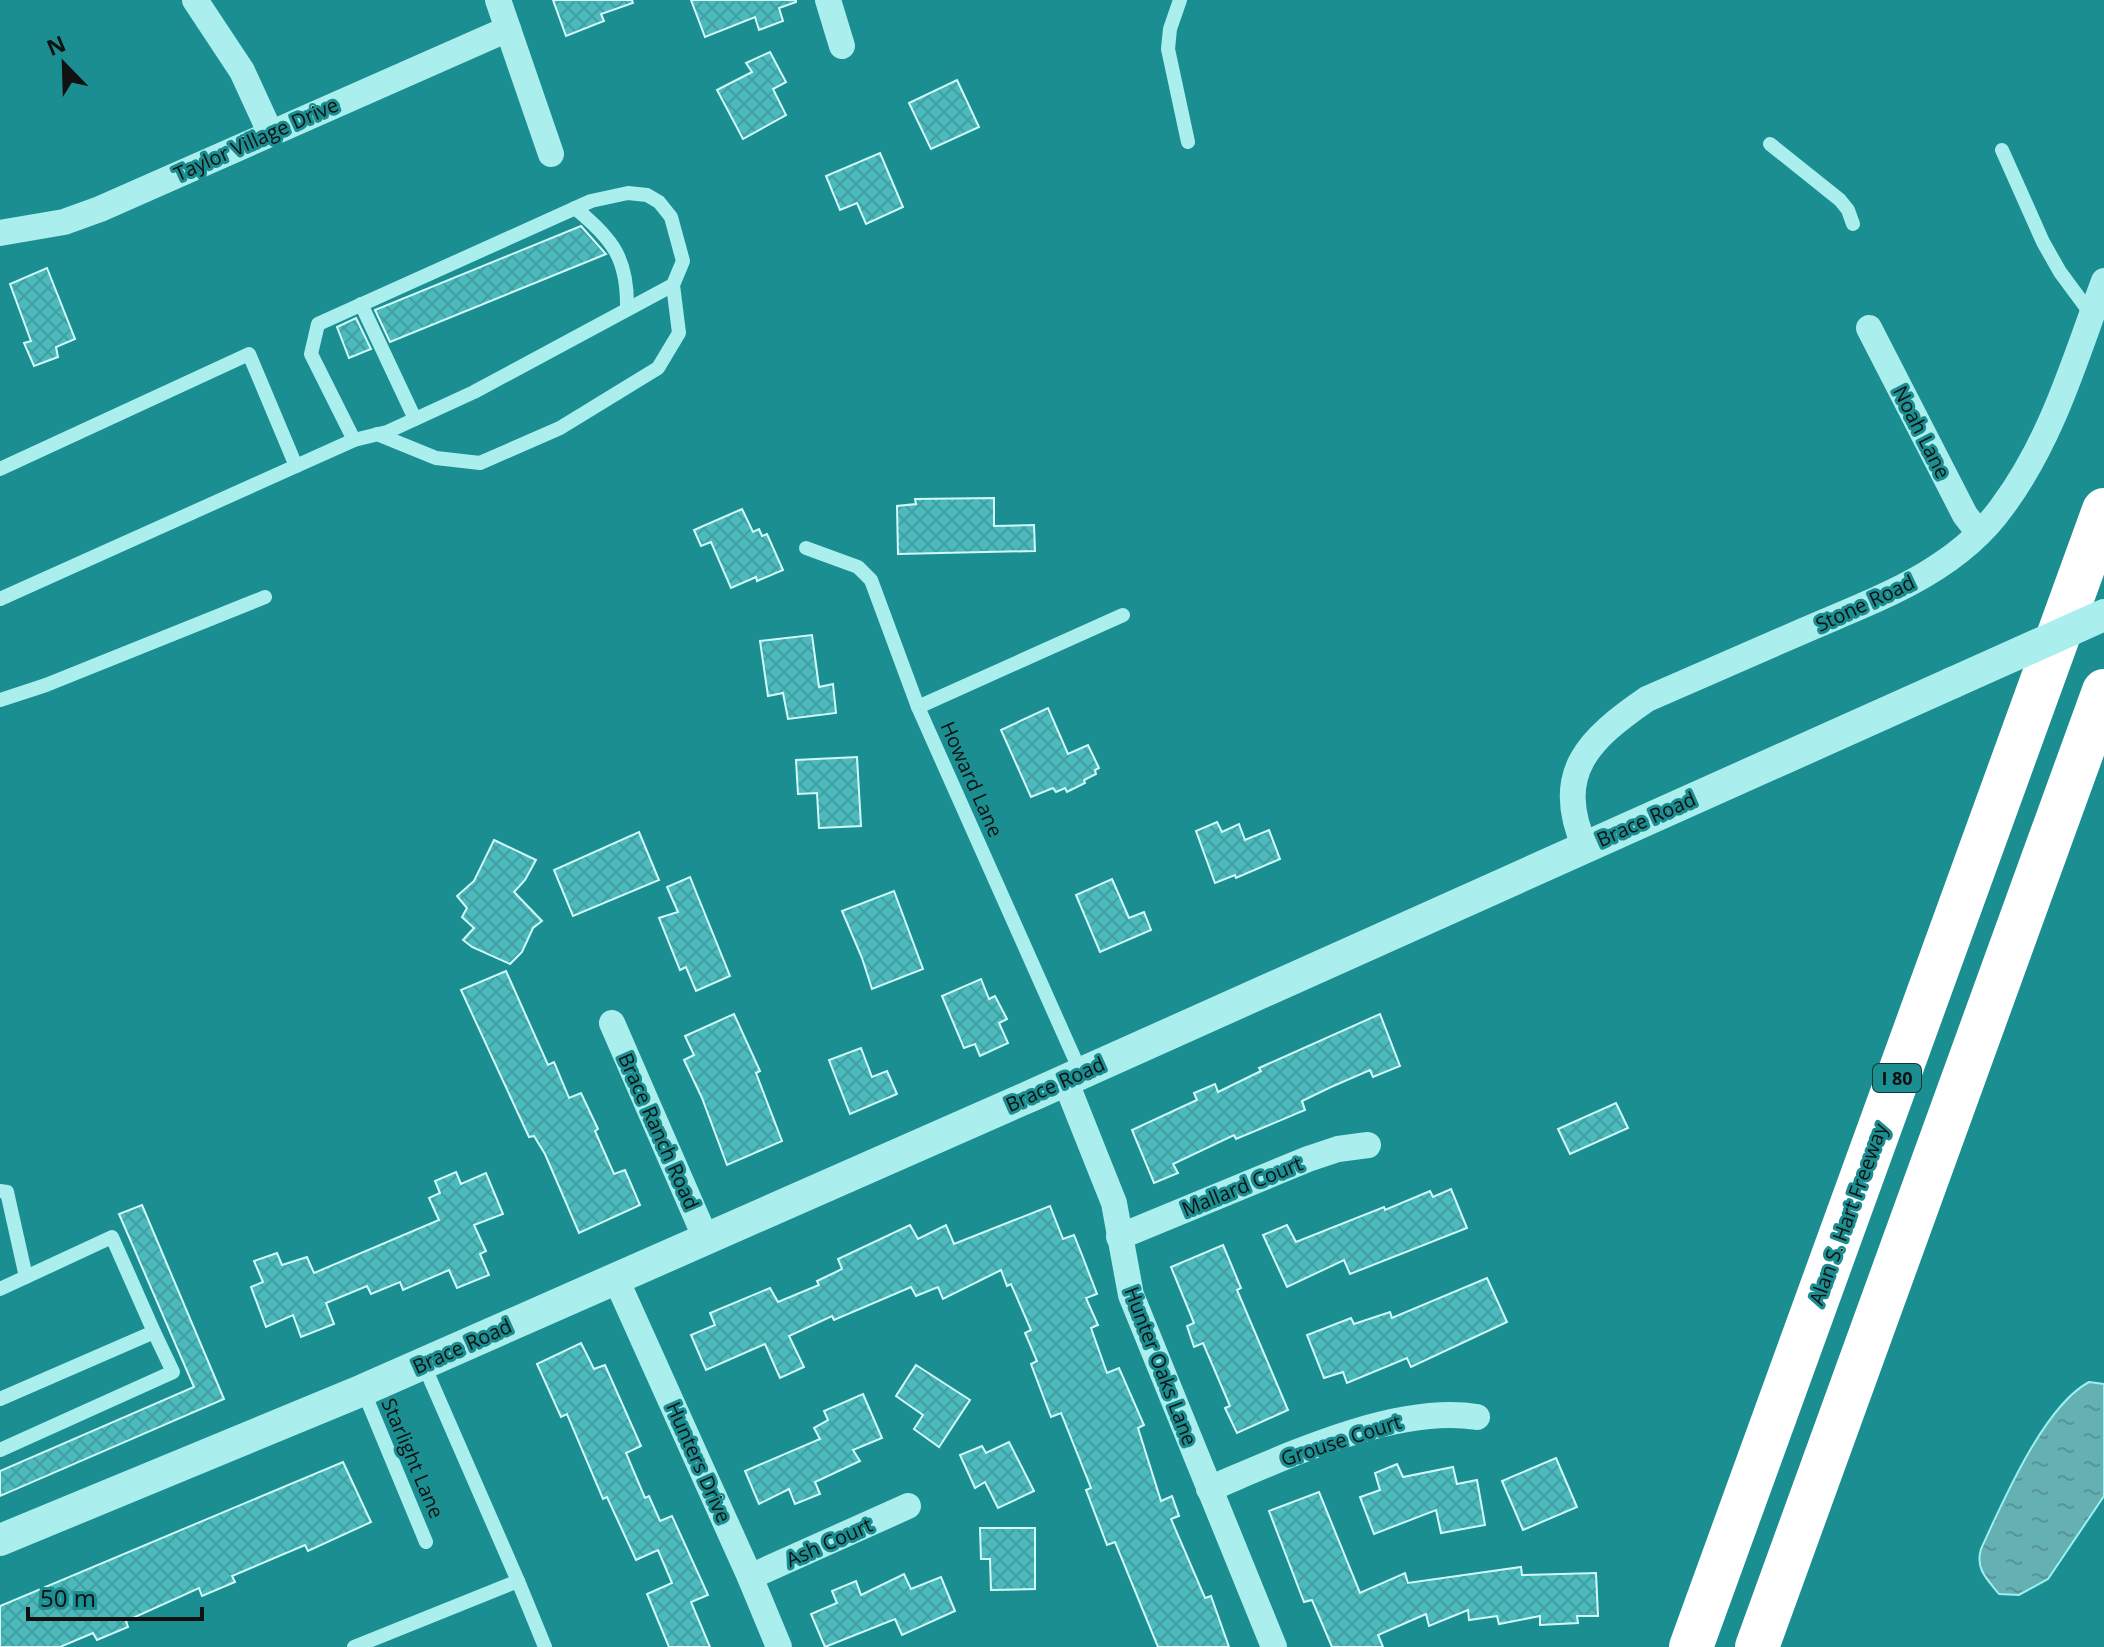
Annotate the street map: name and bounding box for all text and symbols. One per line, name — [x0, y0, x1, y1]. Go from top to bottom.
north arrow — [24, 24, 104, 104]
text: N — [42, 27, 70, 62]
street label: Taylor Village Drive — [170, 91, 342, 187]
street label: Noah Lane — [1887, 381, 1957, 483]
street label: Stone Road — [1811, 568, 1919, 638]
street label: Howard Lane — [934, 717, 1010, 841]
street label: Brace Road — [1592, 785, 1700, 853]
street label: Brace Ranch Road — [612, 1048, 706, 1214]
street label: Brace Road — [1001, 1050, 1109, 1118]
road number: I 80 — [1873, 1064, 1921, 1092]
street label: Alan S. Hart Freeway — [1803, 1118, 1894, 1309]
street label: Mallard Court — [1178, 1149, 1306, 1223]
street label: Hunter Oaks Lane — [1118, 1283, 1204, 1449]
street label: Brace Road — [408, 1312, 516, 1380]
street label: Starlight Lane — [376, 1394, 450, 1522]
street label: Hunters Drive — [660, 1397, 738, 1527]
street label: Grouse Court — [1277, 1408, 1405, 1472]
street label: Ash Court — [782, 1511, 876, 1573]
scale bar — [28, 1571, 202, 1621]
text: 50 m — [40, 1581, 96, 1614]

